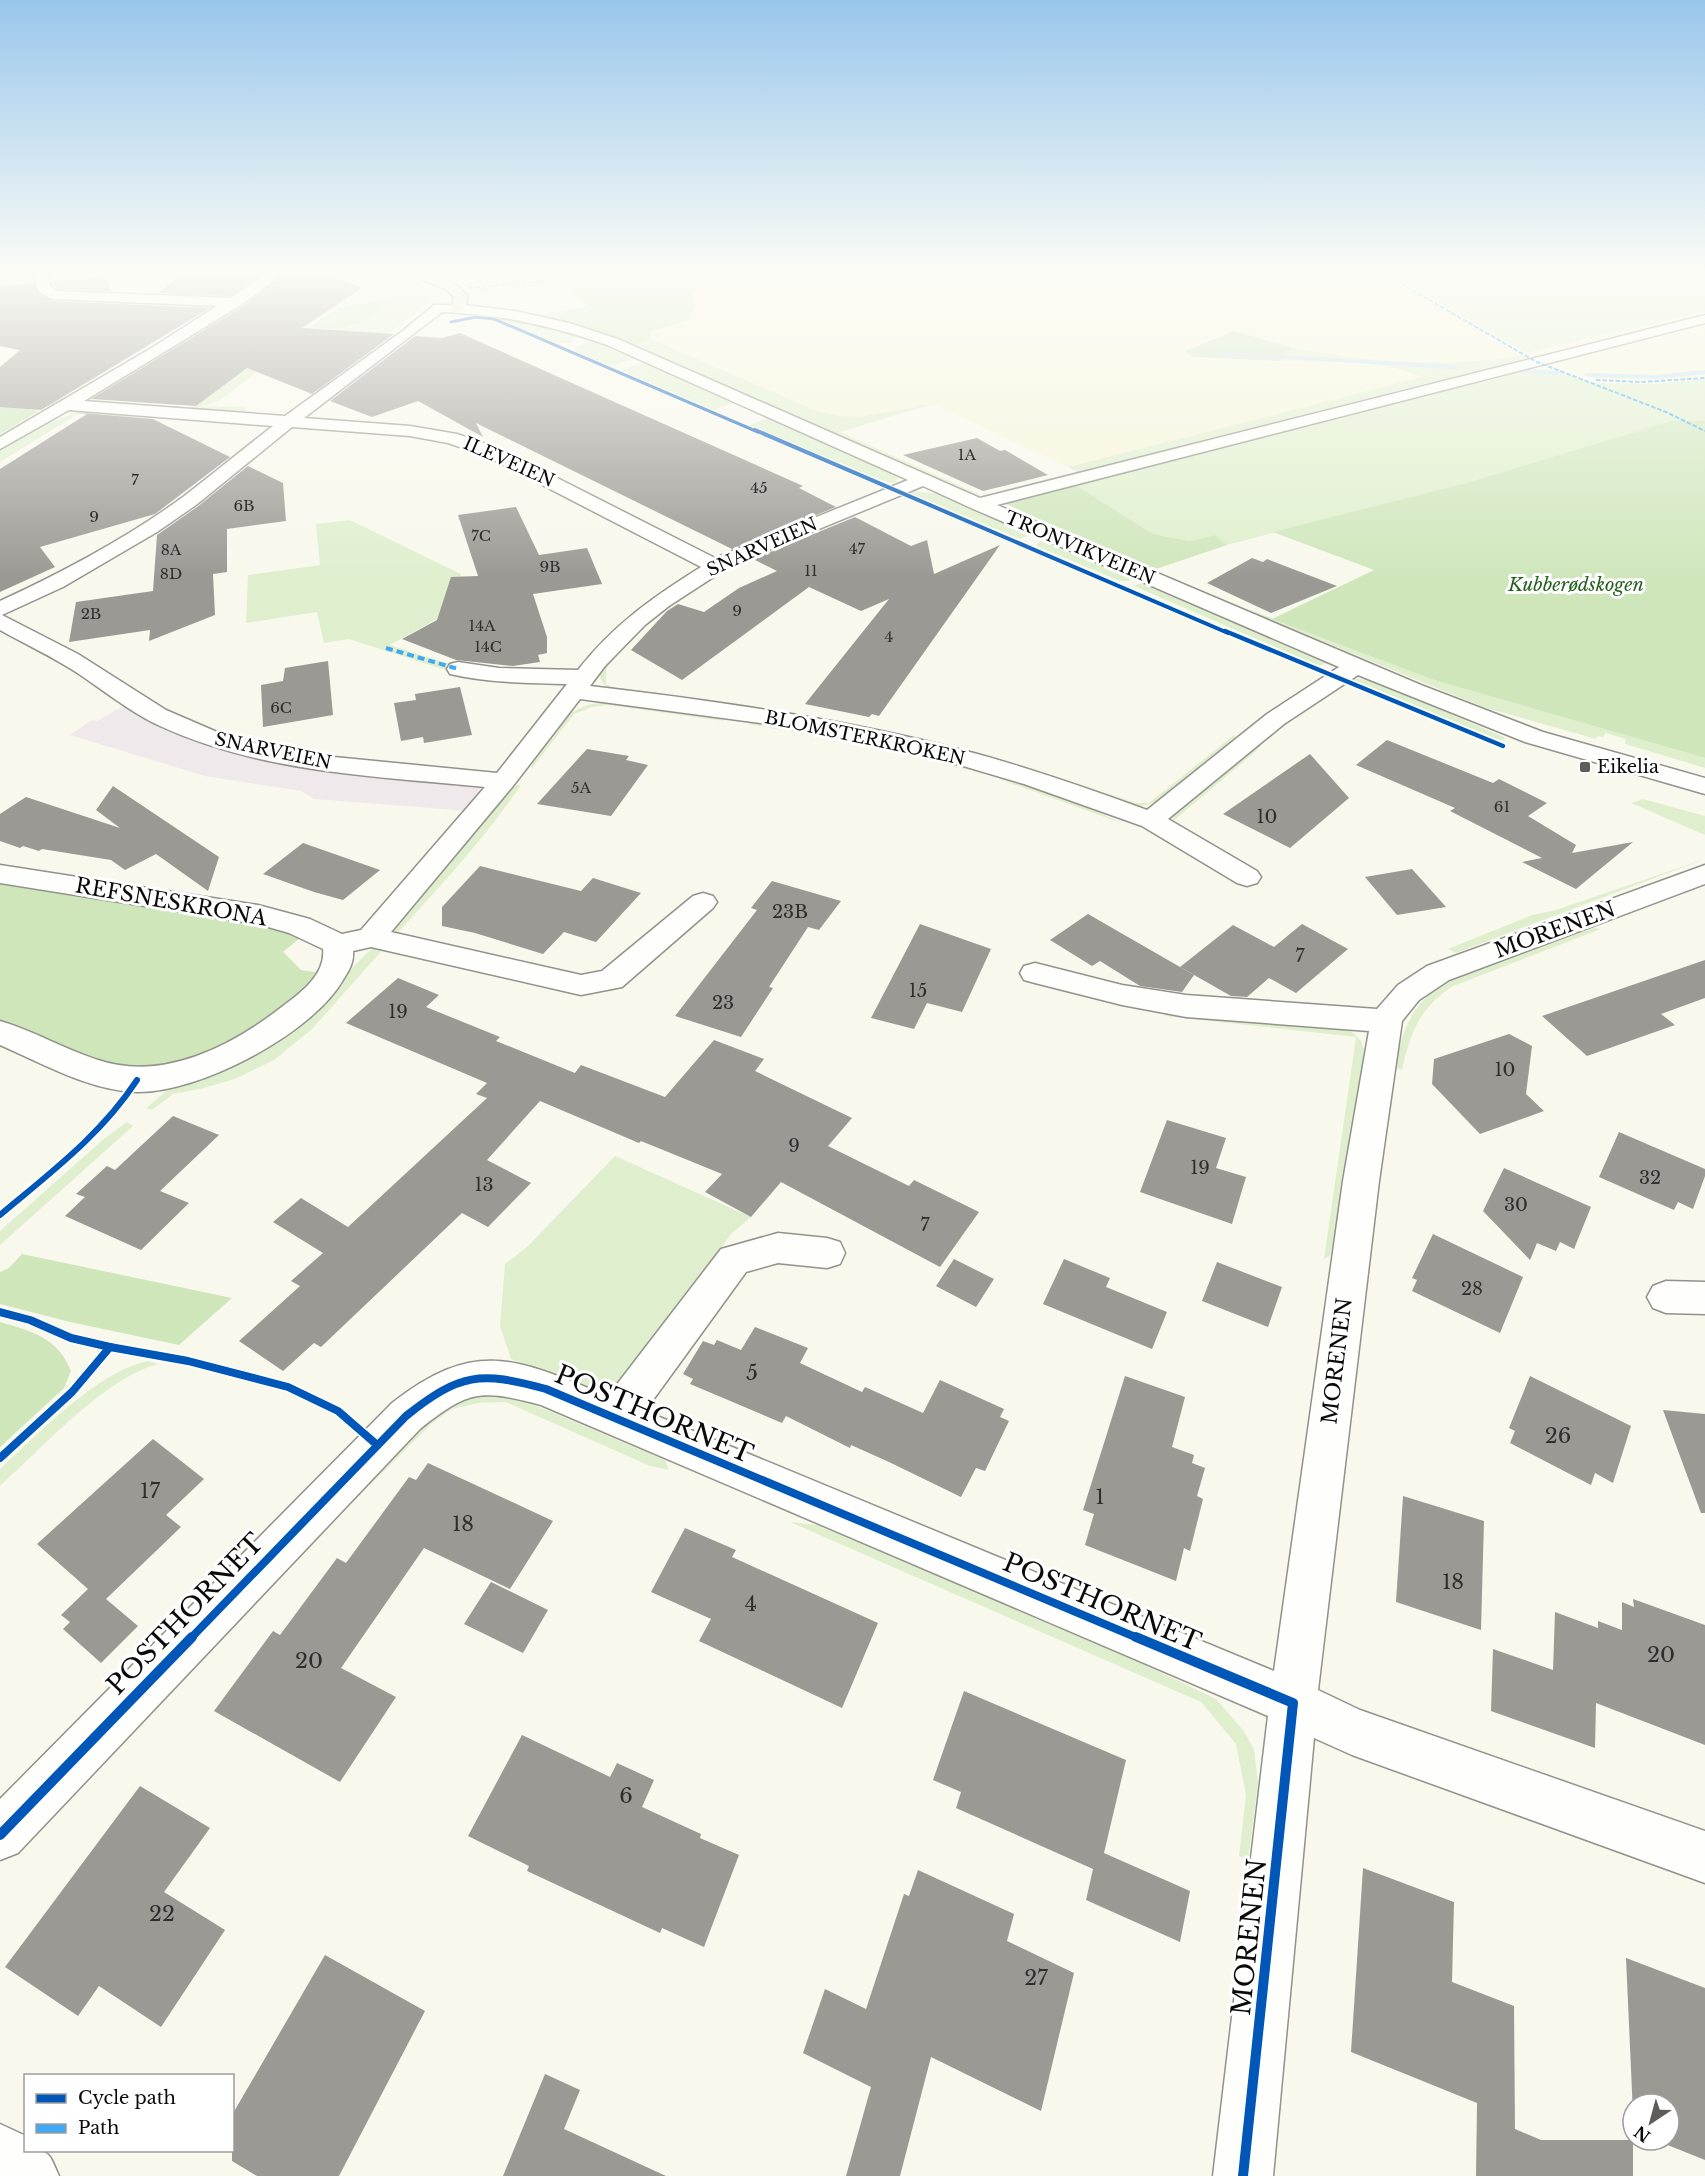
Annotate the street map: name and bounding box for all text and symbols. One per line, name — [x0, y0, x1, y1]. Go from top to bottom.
street label: ILEVEIEN — [460, 432, 558, 492]
house number: 1A — [958, 445, 977, 464]
house number: 7 — [131, 470, 139, 489]
house number: 45 — [750, 478, 768, 497]
house number: 6B — [233, 496, 255, 515]
street label: TRONVIKVEIEN — [1002, 506, 1158, 590]
house number: 9 — [89, 507, 99, 526]
street label: SNARVEIEN — [703, 513, 821, 581]
house number: 7C — [471, 526, 491, 545]
house number: 47 — [849, 539, 866, 558]
house number: 8A — [161, 540, 182, 559]
house number: 9B — [539, 557, 561, 576]
house number: 11 — [804, 561, 818, 580]
house number: 8D — [160, 564, 182, 583]
park label: Kubberødskogen — [1507, 574, 1644, 596]
house number: 9 — [732, 601, 742, 620]
house number: 2B — [81, 604, 101, 623]
house number: 14A — [468, 616, 496, 635]
house number: 4 — [885, 627, 893, 646]
house number: 14C — [474, 637, 502, 656]
house number: 6C — [270, 698, 292, 717]
street label: BLOMSTERKROKEN — [763, 706, 967, 770]
street label: SNARVEIEN — [213, 728, 333, 774]
place label: Eikelia — [1597, 756, 1659, 778]
marker: Eikelia — [1578, 760, 1592, 774]
house number: 5A — [571, 778, 591, 797]
house number: 61 — [1494, 797, 1510, 816]
house number: 10 — [1257, 806, 1277, 828]
street label: REFSNESKRONA — [73, 872, 270, 932]
street label: MORENEN — [1491, 896, 1619, 964]
house number: 23B — [772, 901, 808, 923]
house number: 7 — [1295, 945, 1305, 967]
house number: 15 — [909, 980, 927, 1002]
house number: 23 — [712, 992, 734, 1014]
house number: 19 — [388, 1001, 408, 1023]
house number: 10 — [1495, 1059, 1515, 1081]
house number: 9 — [788, 1135, 800, 1157]
house number: 19 — [1190, 1157, 1210, 1179]
house number: 32 — [1639, 1167, 1661, 1189]
house number: 13 — [474, 1174, 494, 1196]
house number: 30 — [1504, 1194, 1528, 1216]
house number: 7 — [920, 1214, 930, 1236]
house number: 28 — [1461, 1278, 1483, 1300]
street label: MORENEN — [1316, 1296, 1358, 1426]
street label: POSTHORNET — [550, 1358, 758, 1470]
house number: 5 — [746, 1360, 758, 1386]
house number: 26 — [1545, 1423, 1571, 1449]
house number: 17 — [140, 1478, 160, 1504]
house number: 1 — [1095, 1484, 1105, 1510]
house number: 18 — [452, 1511, 474, 1537]
street label: POSTHORNET — [100, 1527, 270, 1701]
street label: POSTHORNET — [998, 1546, 1206, 1658]
house number: 18 — [1442, 1569, 1464, 1595]
house number: 4 — [745, 1591, 757, 1617]
house number: 20 — [1647, 1642, 1675, 1668]
house number: 20 — [295, 1648, 323, 1674]
house number: 6 — [619, 1783, 633, 1809]
street label: MORENEN — [1225, 1857, 1273, 2017]
house number: 22 — [149, 1901, 175, 1927]
house number: 27 — [1024, 1965, 1048, 1991]
legend — [24, 2074, 234, 2152]
text: Cycle path — [78, 2087, 176, 2109]
north arrow — [1621, 2092, 1681, 2152]
text: Path — [78, 2117, 119, 2139]
text: N — [1630, 2122, 1654, 2147]

